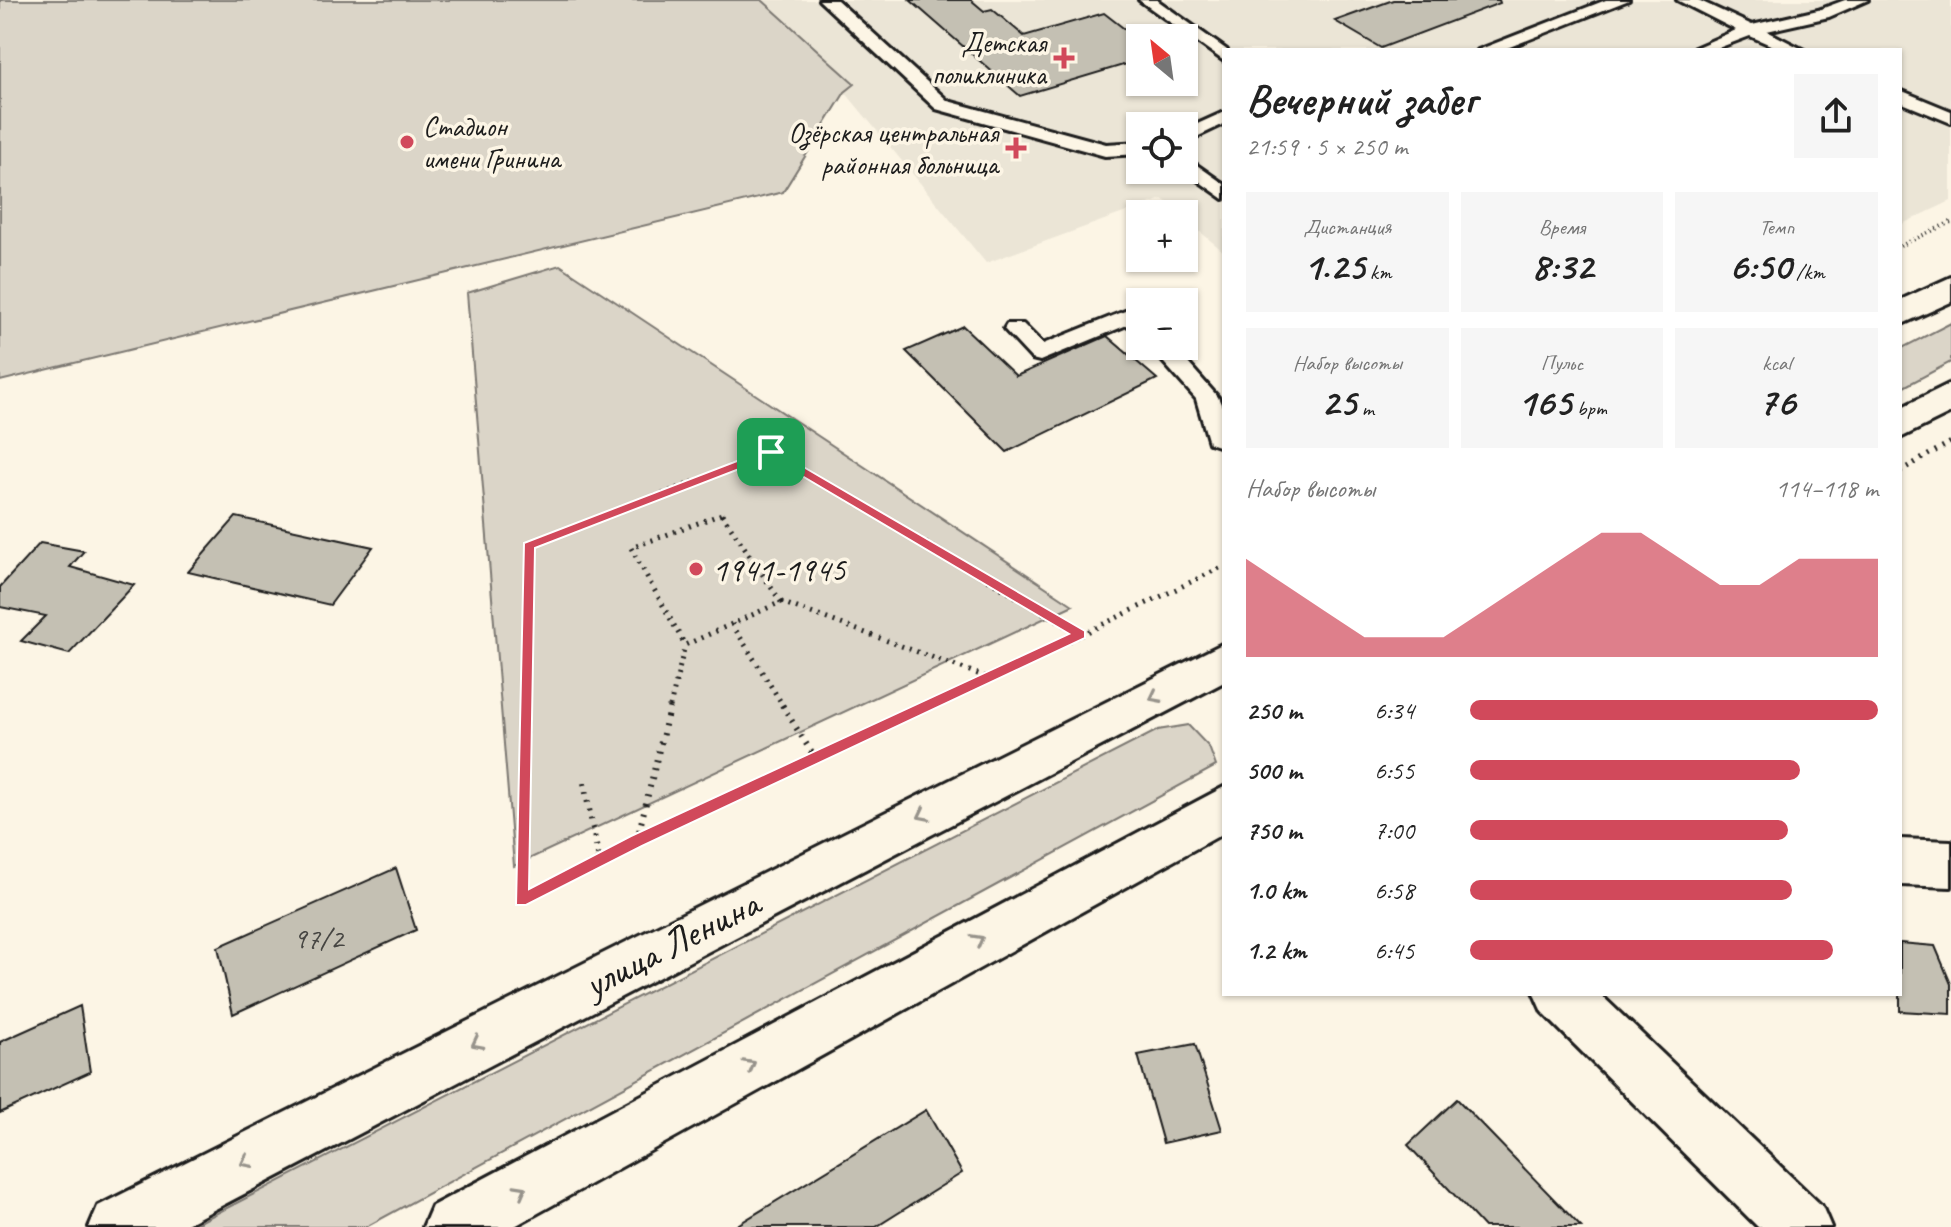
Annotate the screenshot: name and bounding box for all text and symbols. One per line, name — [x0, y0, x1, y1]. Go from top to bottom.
north arrow — [1126, 24, 1198, 96]
map controls — [1126, 24, 1198, 360]
place label: Детская поликлиника — [932, 25, 1048, 92]
marker: Детская поликлиника — [1053, 47, 1075, 69]
text: Вечерний забег — [1246, 72, 1476, 127]
button: share — [1794, 74, 1878, 158]
place label: Стадион имени Гринина — [423, 109, 562, 176]
button: locate — [1126, 112, 1198, 184]
place label: Озёрская центральная районная больница — [788, 115, 1001, 182]
text: 21:59 · 5 × 250 m — [1246, 130, 1407, 163]
marker: Стадион имени Гринина — [398, 133, 416, 151]
marker: Озёрская центральная районная больница — [1005, 137, 1027, 159]
button: + — [1126, 200, 1198, 272]
text: Дистанция — [1303, 213, 1391, 241]
text: Время — [1539, 213, 1585, 241]
text: Темп — [1759, 213, 1794, 241]
text: 1.25 — [1303, 241, 1365, 291]
text: 8:32 — [1531, 241, 1593, 291]
text: 6:50 — [1729, 241, 1791, 291]
text: km — [1365, 258, 1391, 286]
text: /km — [1791, 258, 1825, 286]
button: − — [1126, 288, 1198, 360]
text: Набор высоты — [1293, 349, 1402, 377]
text: Пульс — [1541, 349, 1583, 377]
text: kcal — [1762, 349, 1791, 377]
text: 25 — [1321, 377, 1356, 427]
text: 165 — [1517, 377, 1571, 427]
text: 76 — [1758, 377, 1795, 427]
text: m — [1356, 394, 1374, 422]
text: bpm — [1571, 394, 1607, 422]
pin — [737, 418, 805, 486]
icon: arrive — [749, 430, 793, 474]
text: Набор высоты — [1246, 472, 1375, 505]
text: 114–118 m — [1775, 472, 1878, 505]
place label: 1941-1945 — [712, 548, 847, 591]
marker: 1941-1945 — [687, 560, 705, 578]
one-way arrow — [1148, 687, 1163, 703]
text: 250 m — [1246, 694, 1302, 727]
text: 6:34 — [1374, 694, 1414, 727]
text: 500 m — [1246, 754, 1302, 787]
text: 6:55 — [1374, 754, 1414, 787]
one-way arrow — [916, 805, 931, 821]
text: 750 m — [1246, 814, 1302, 847]
text: 7:00 — [1374, 814, 1414, 847]
text: 1.0 km — [1246, 874, 1306, 907]
text: 6:58 — [1374, 874, 1414, 907]
street label: улица Ленина — [574, 877, 771, 1010]
house number: 97/2 — [293, 919, 346, 957]
text: 1.2 km — [1246, 934, 1306, 967]
text: 6:45 — [1374, 934, 1414, 967]
one-way arrow — [970, 935, 984, 950]
one-way arrow — [470, 1033, 485, 1048]
one-way arrow — [741, 1059, 755, 1075]
one-way arrow — [239, 1152, 254, 1168]
one-way arrow — [513, 1184, 528, 1199]

